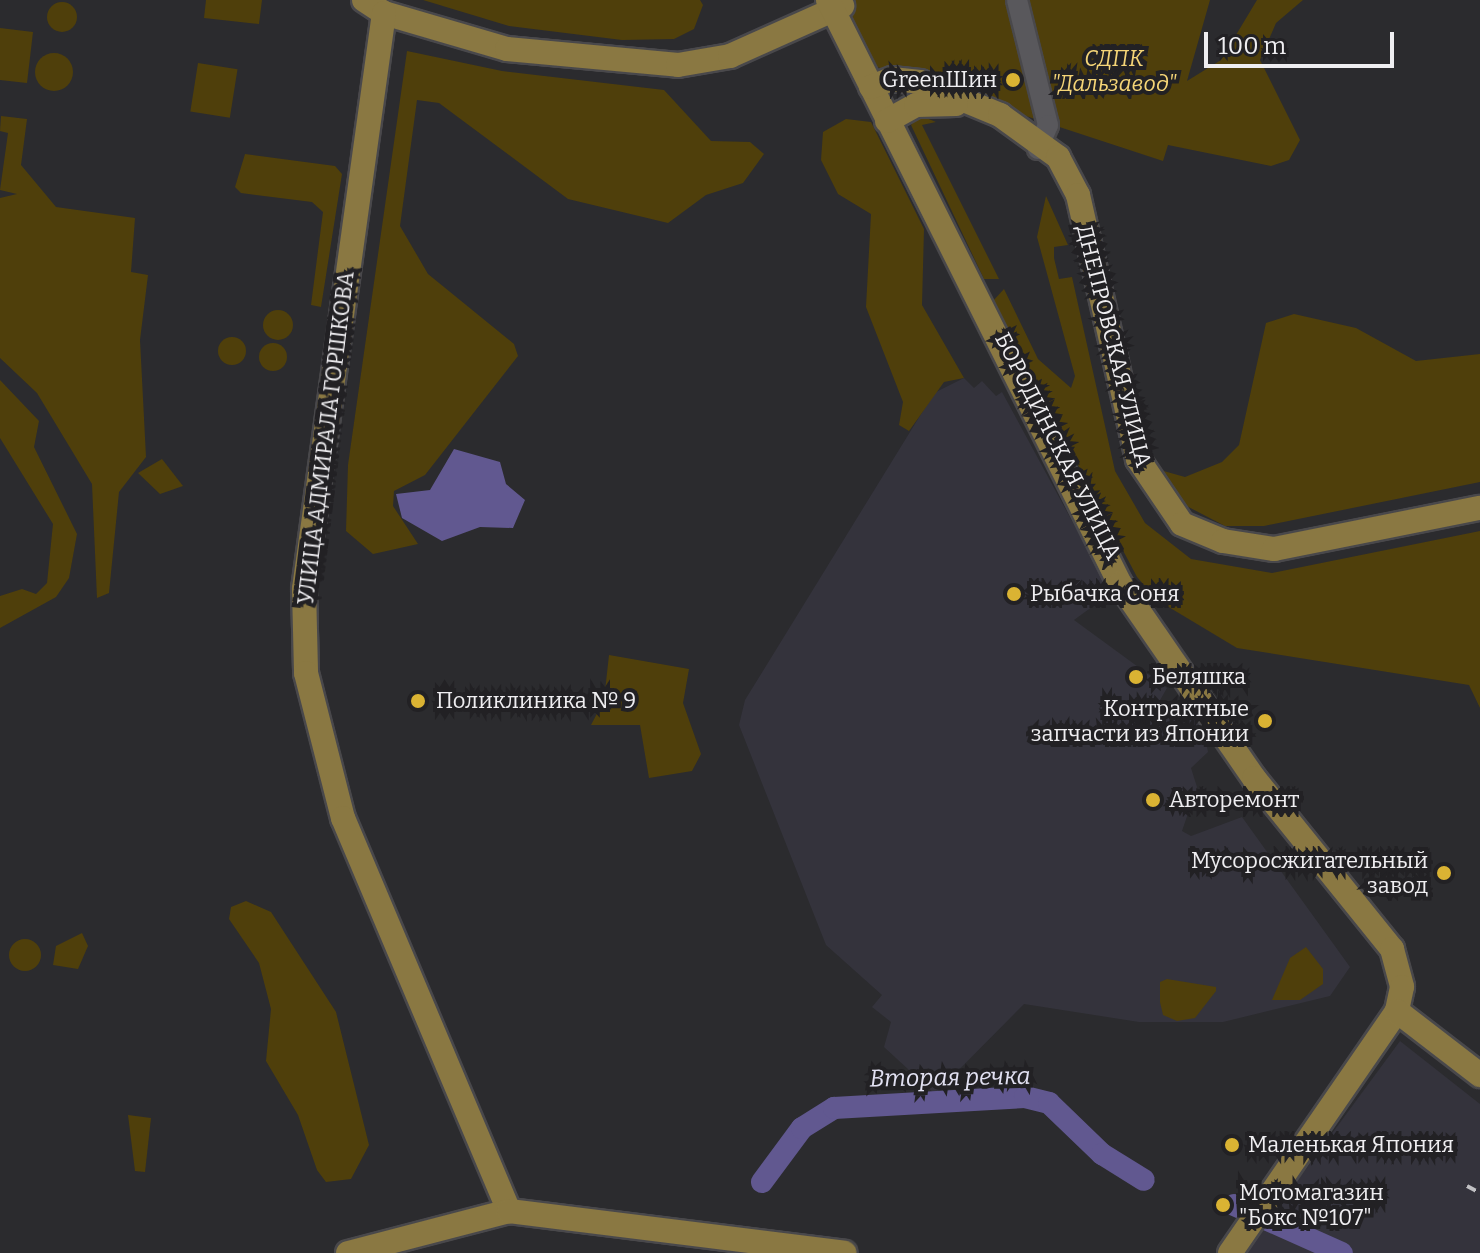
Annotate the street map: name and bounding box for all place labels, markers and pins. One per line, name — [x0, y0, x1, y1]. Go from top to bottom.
place label: GreenШин — [882, 67, 997, 93]
marker: GreenШин — [1004, 71, 1022, 89]
place label: Рыбачка Соня — [1030, 581, 1179, 607]
marker: Рыбачка Соня — [1005, 585, 1023, 603]
place label: Беляшка — [1152, 664, 1246, 690]
marker: Беляшка — [1127, 668, 1145, 686]
place label: Поликлиника № 9 — [436, 688, 636, 714]
marker: Поликлиника № 9 — [407, 690, 429, 712]
place label: Контрактные запчасти из Японии — [1031, 695, 1249, 746]
marker: Контрактные запчасти из Японии — [1256, 712, 1274, 730]
place label: Авторемонт — [1169, 787, 1299, 813]
marker: Авторемонт — [1144, 791, 1162, 809]
place label: Мусоросжигательный завод — [1191, 847, 1428, 898]
marker: Мусоросжигательный завод — [1435, 864, 1453, 882]
place label: Маленькая Япония — [1248, 1132, 1454, 1158]
marker: Маленькая Япония — [1223, 1136, 1241, 1154]
place label: Мотомагазин "Бокс №107" — [1239, 1179, 1384, 1230]
marker: Мотомагазин "Бокс №107" — [1214, 1196, 1232, 1214]

